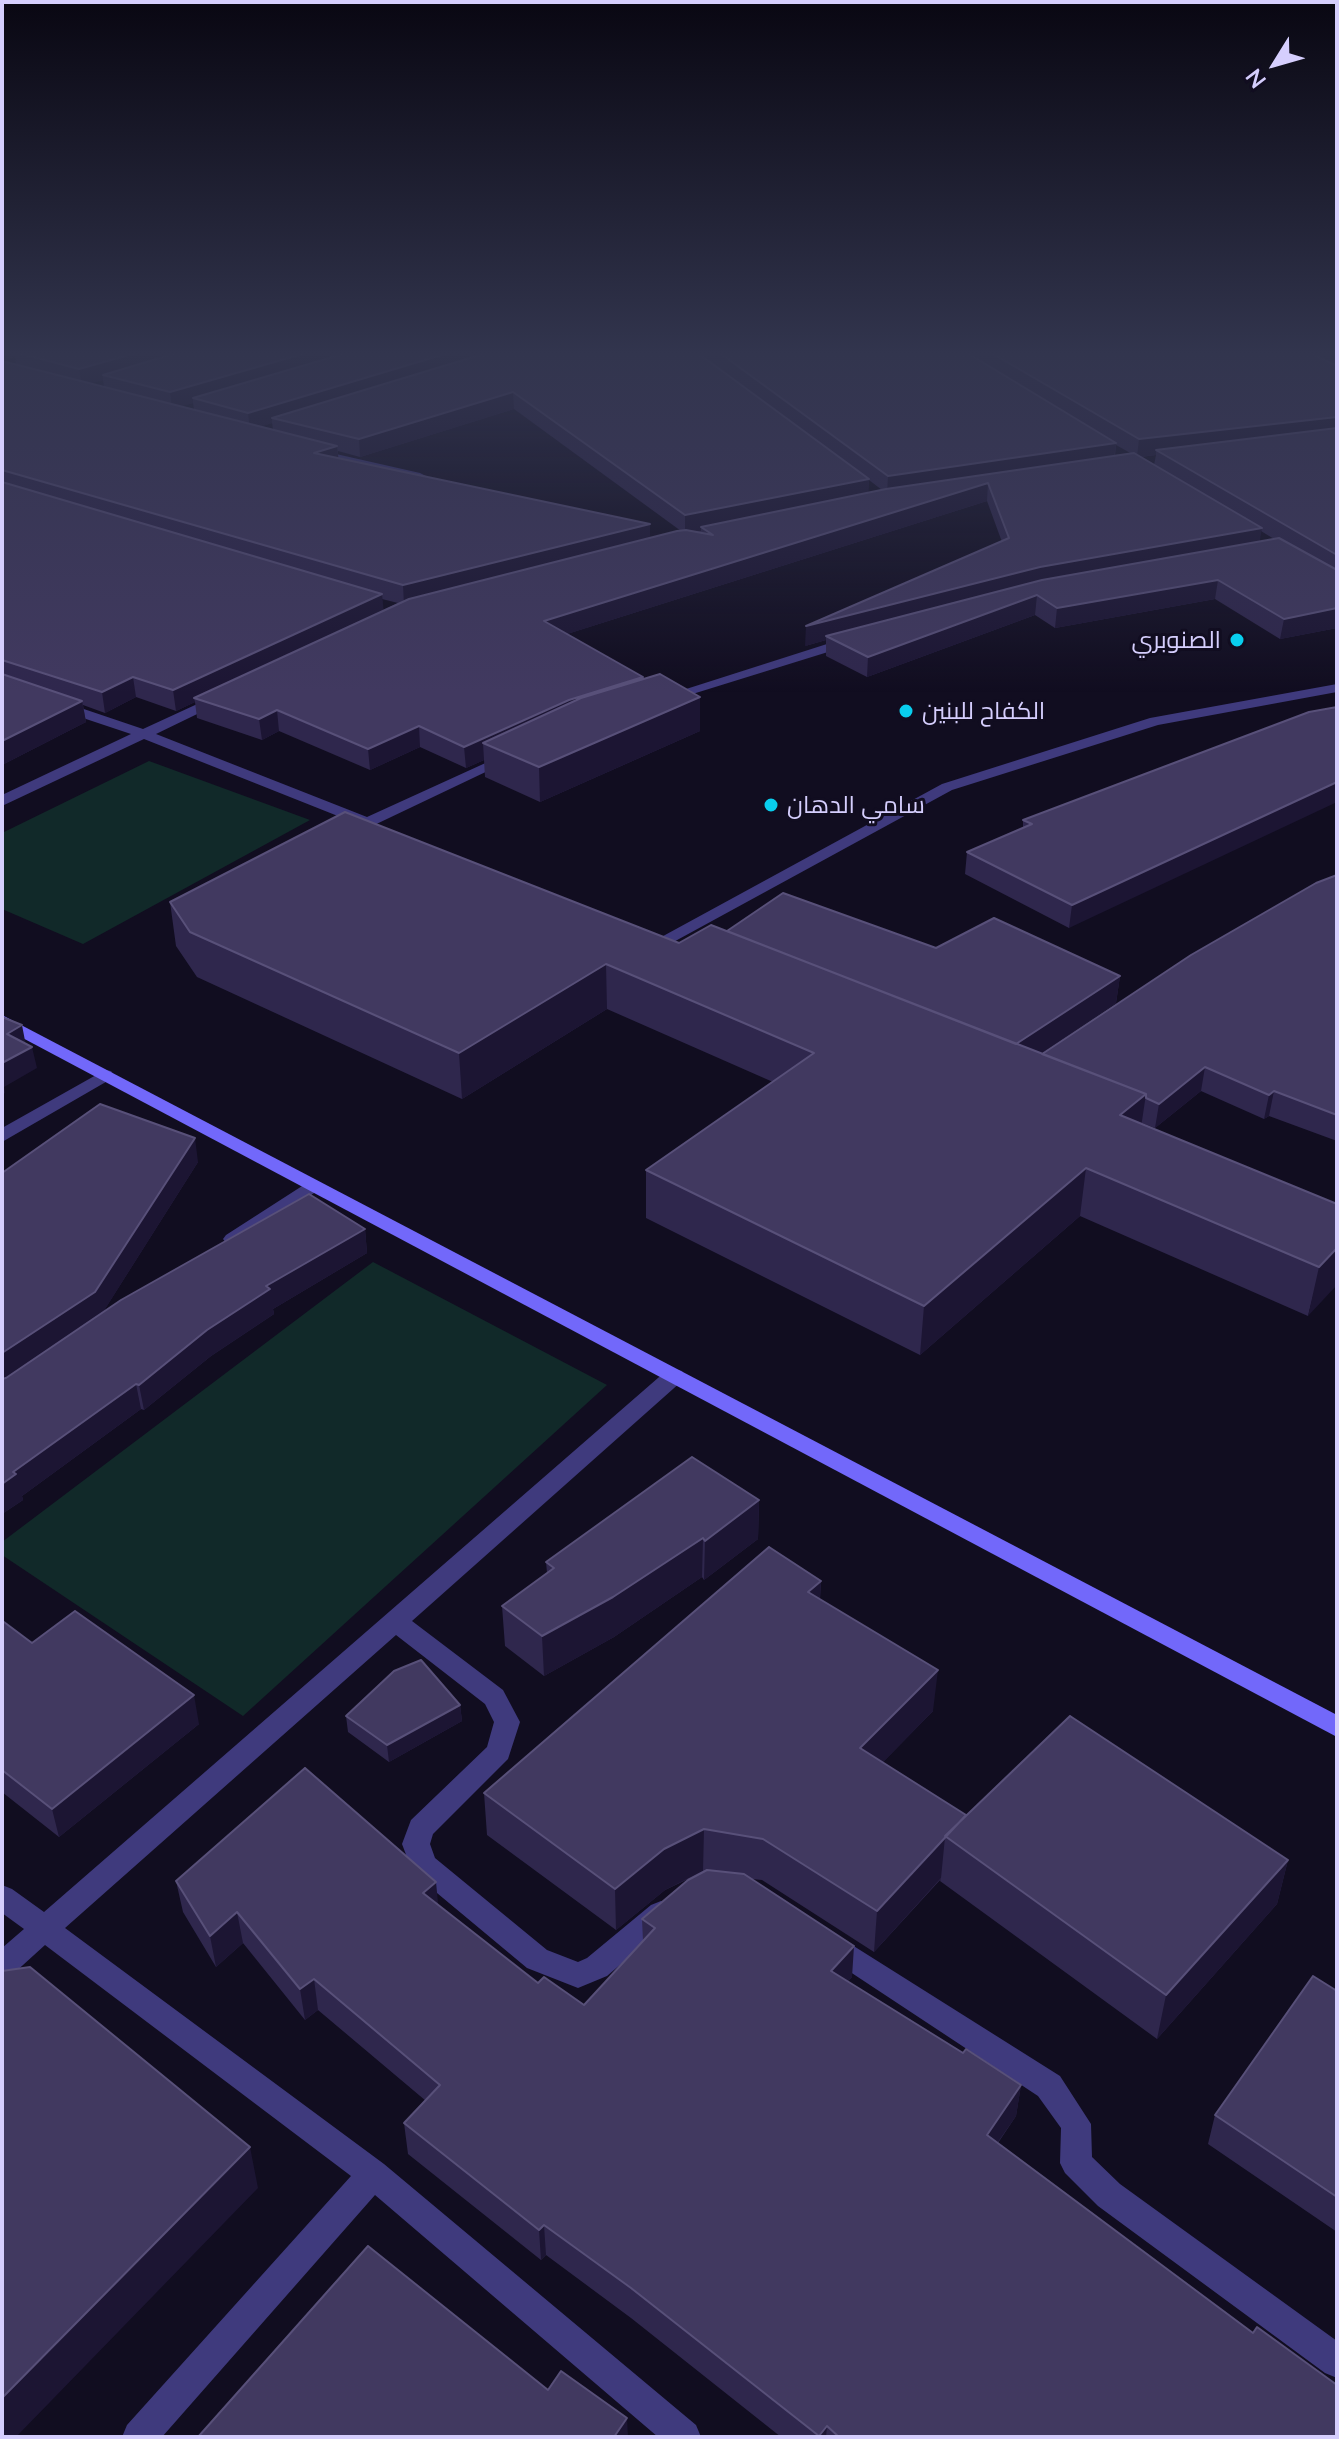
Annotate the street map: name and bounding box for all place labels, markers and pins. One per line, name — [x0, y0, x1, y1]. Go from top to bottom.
place label: الصنوبري — [1131, 626, 1221, 654]
marker: الصنوبري — [1228, 631, 1246, 649]
place label: الكفاح للبنين — [922, 697, 1045, 725]
marker: الكفاح للبنين — [897, 702, 915, 720]
place label: سامي الدهان — [787, 791, 925, 819]
marker: سامي الدهان — [762, 796, 780, 814]

